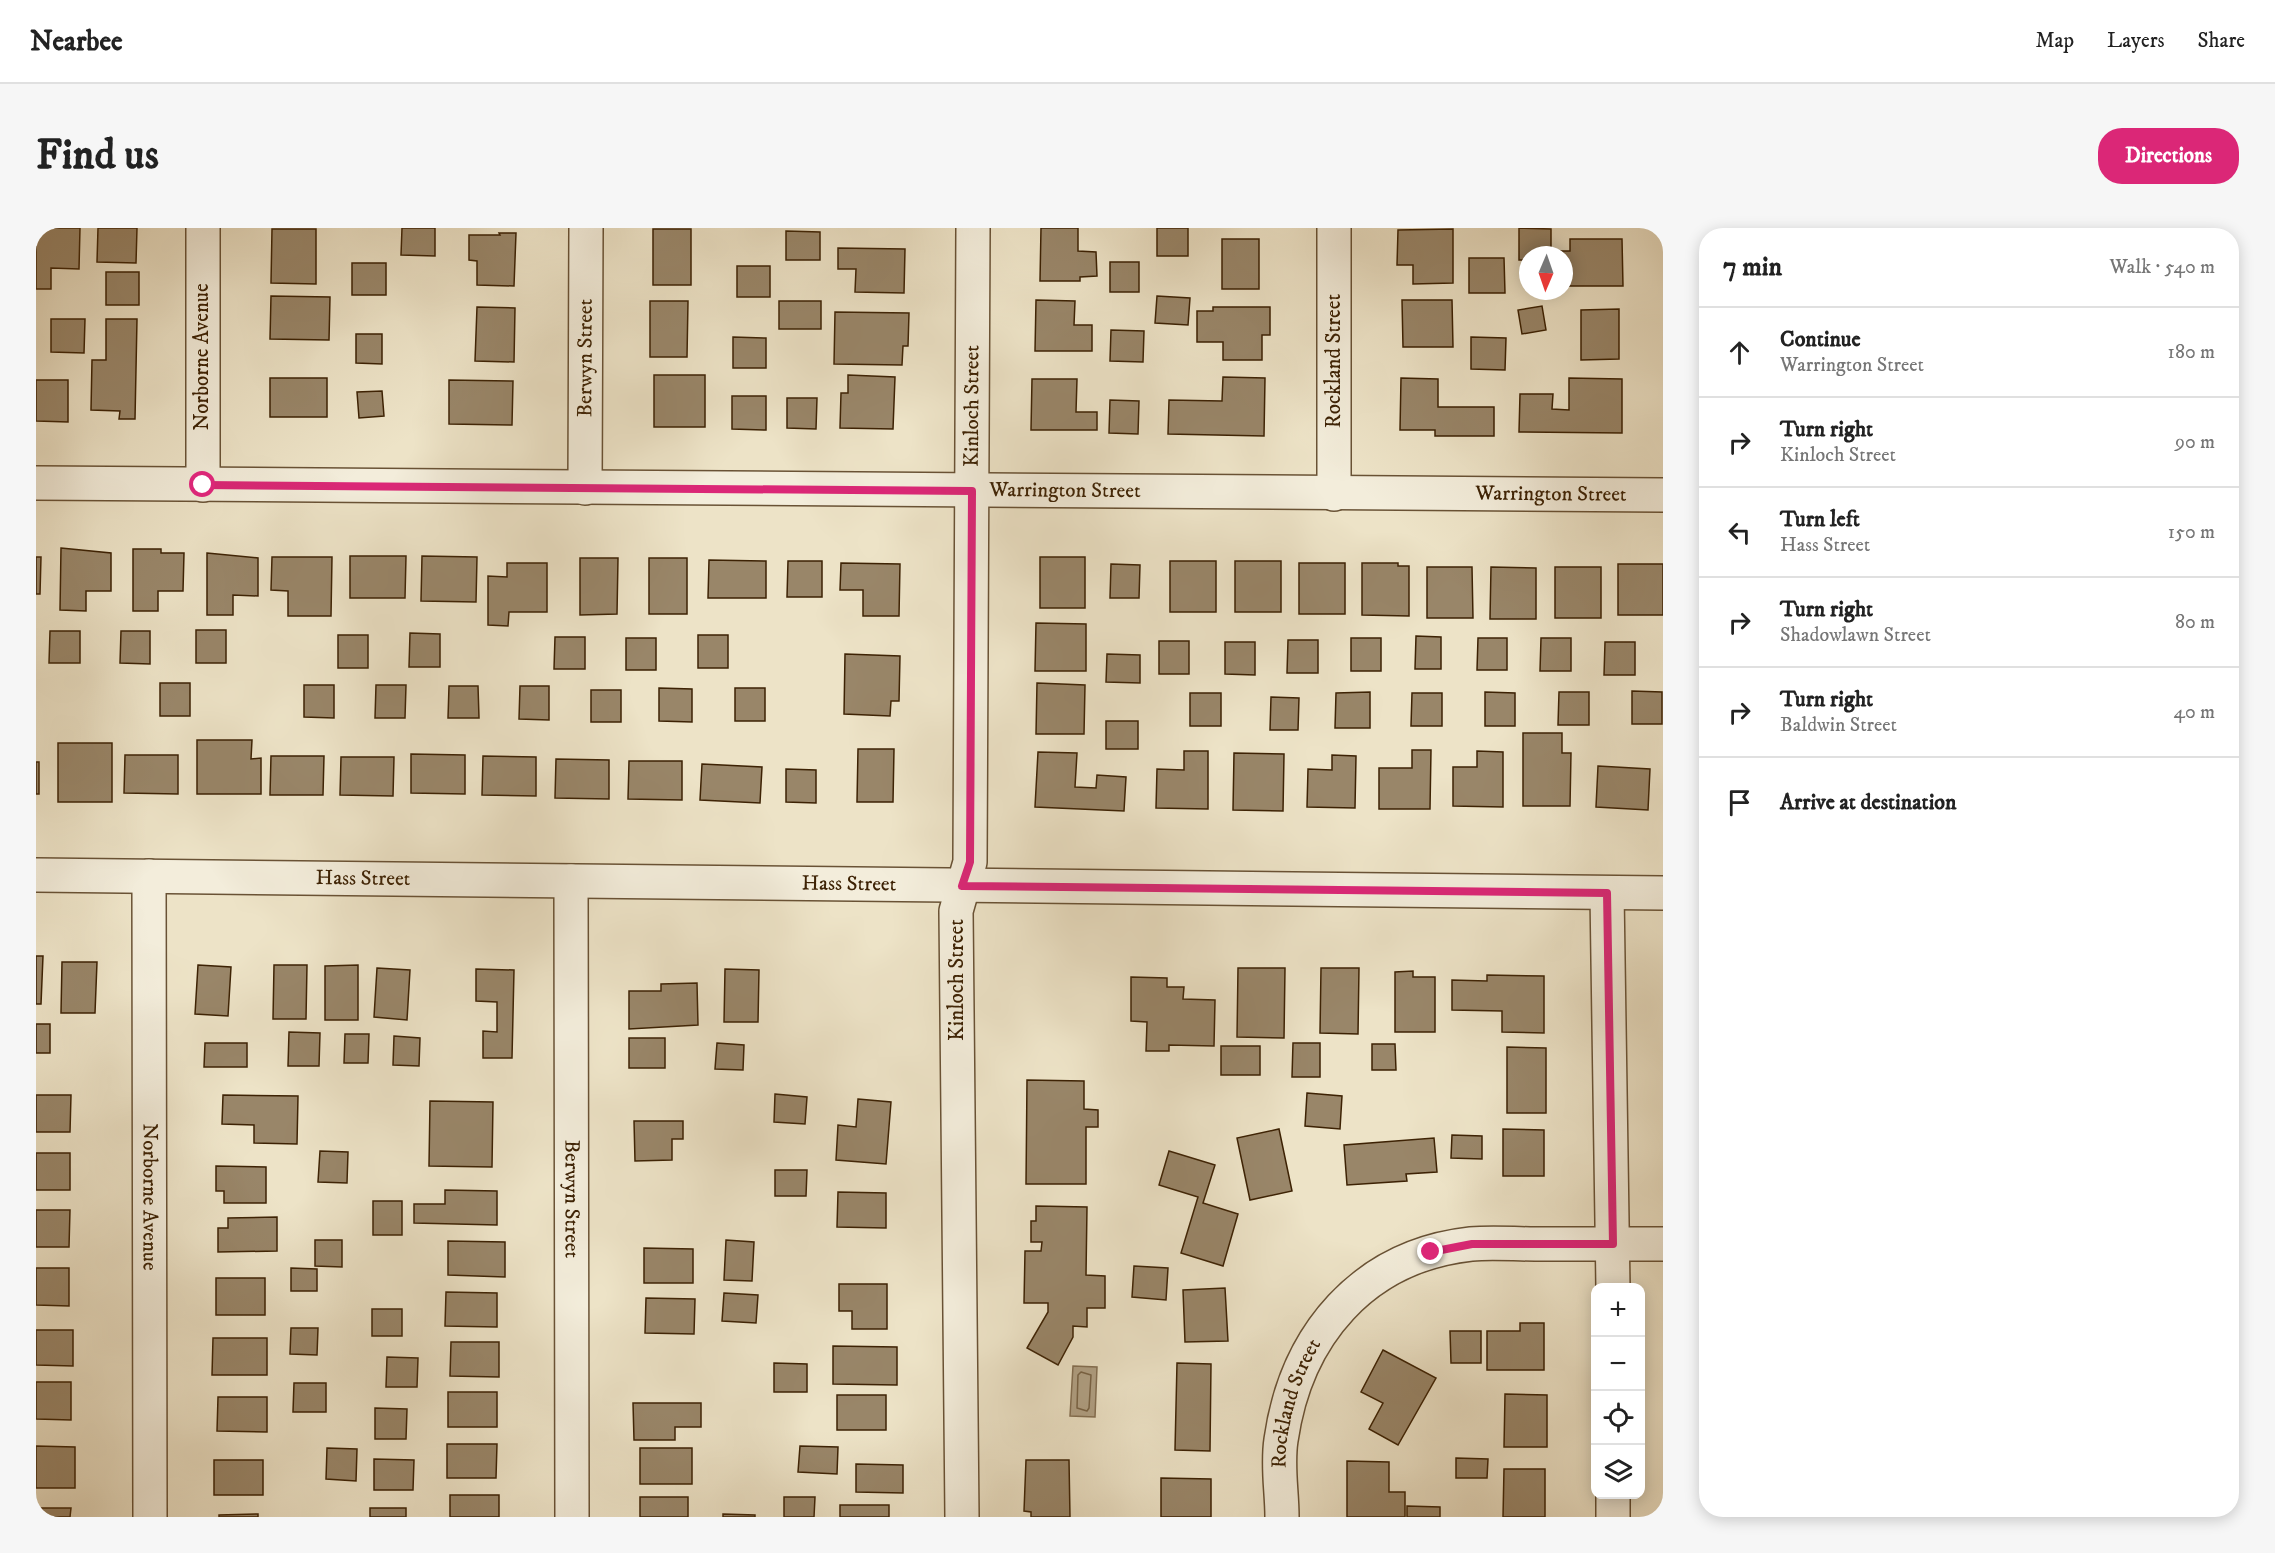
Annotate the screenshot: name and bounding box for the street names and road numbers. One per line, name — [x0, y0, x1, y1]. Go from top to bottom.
street label: Norborne Avenue — [189, 283, 215, 431]
street label: Rockland Street — [1321, 294, 1347, 428]
street label: Berwyn Street — [572, 298, 599, 417]
street label: Kinloch Street — [959, 345, 985, 467]
street label: Warrington Street — [988, 477, 1141, 504]
street label: Warrington Street — [1474, 481, 1627, 508]
street label: Hass Street — [315, 865, 411, 892]
street label: Hass Street — [801, 870, 897, 898]
street label: Kinloch Street — [944, 919, 970, 1041]
street label: Norborne Avenue — [136, 1123, 163, 1271]
street label: Berwyn Street — [558, 1140, 585, 1259]
street label: Rockland Street — [1266, 1334, 1327, 1468]

